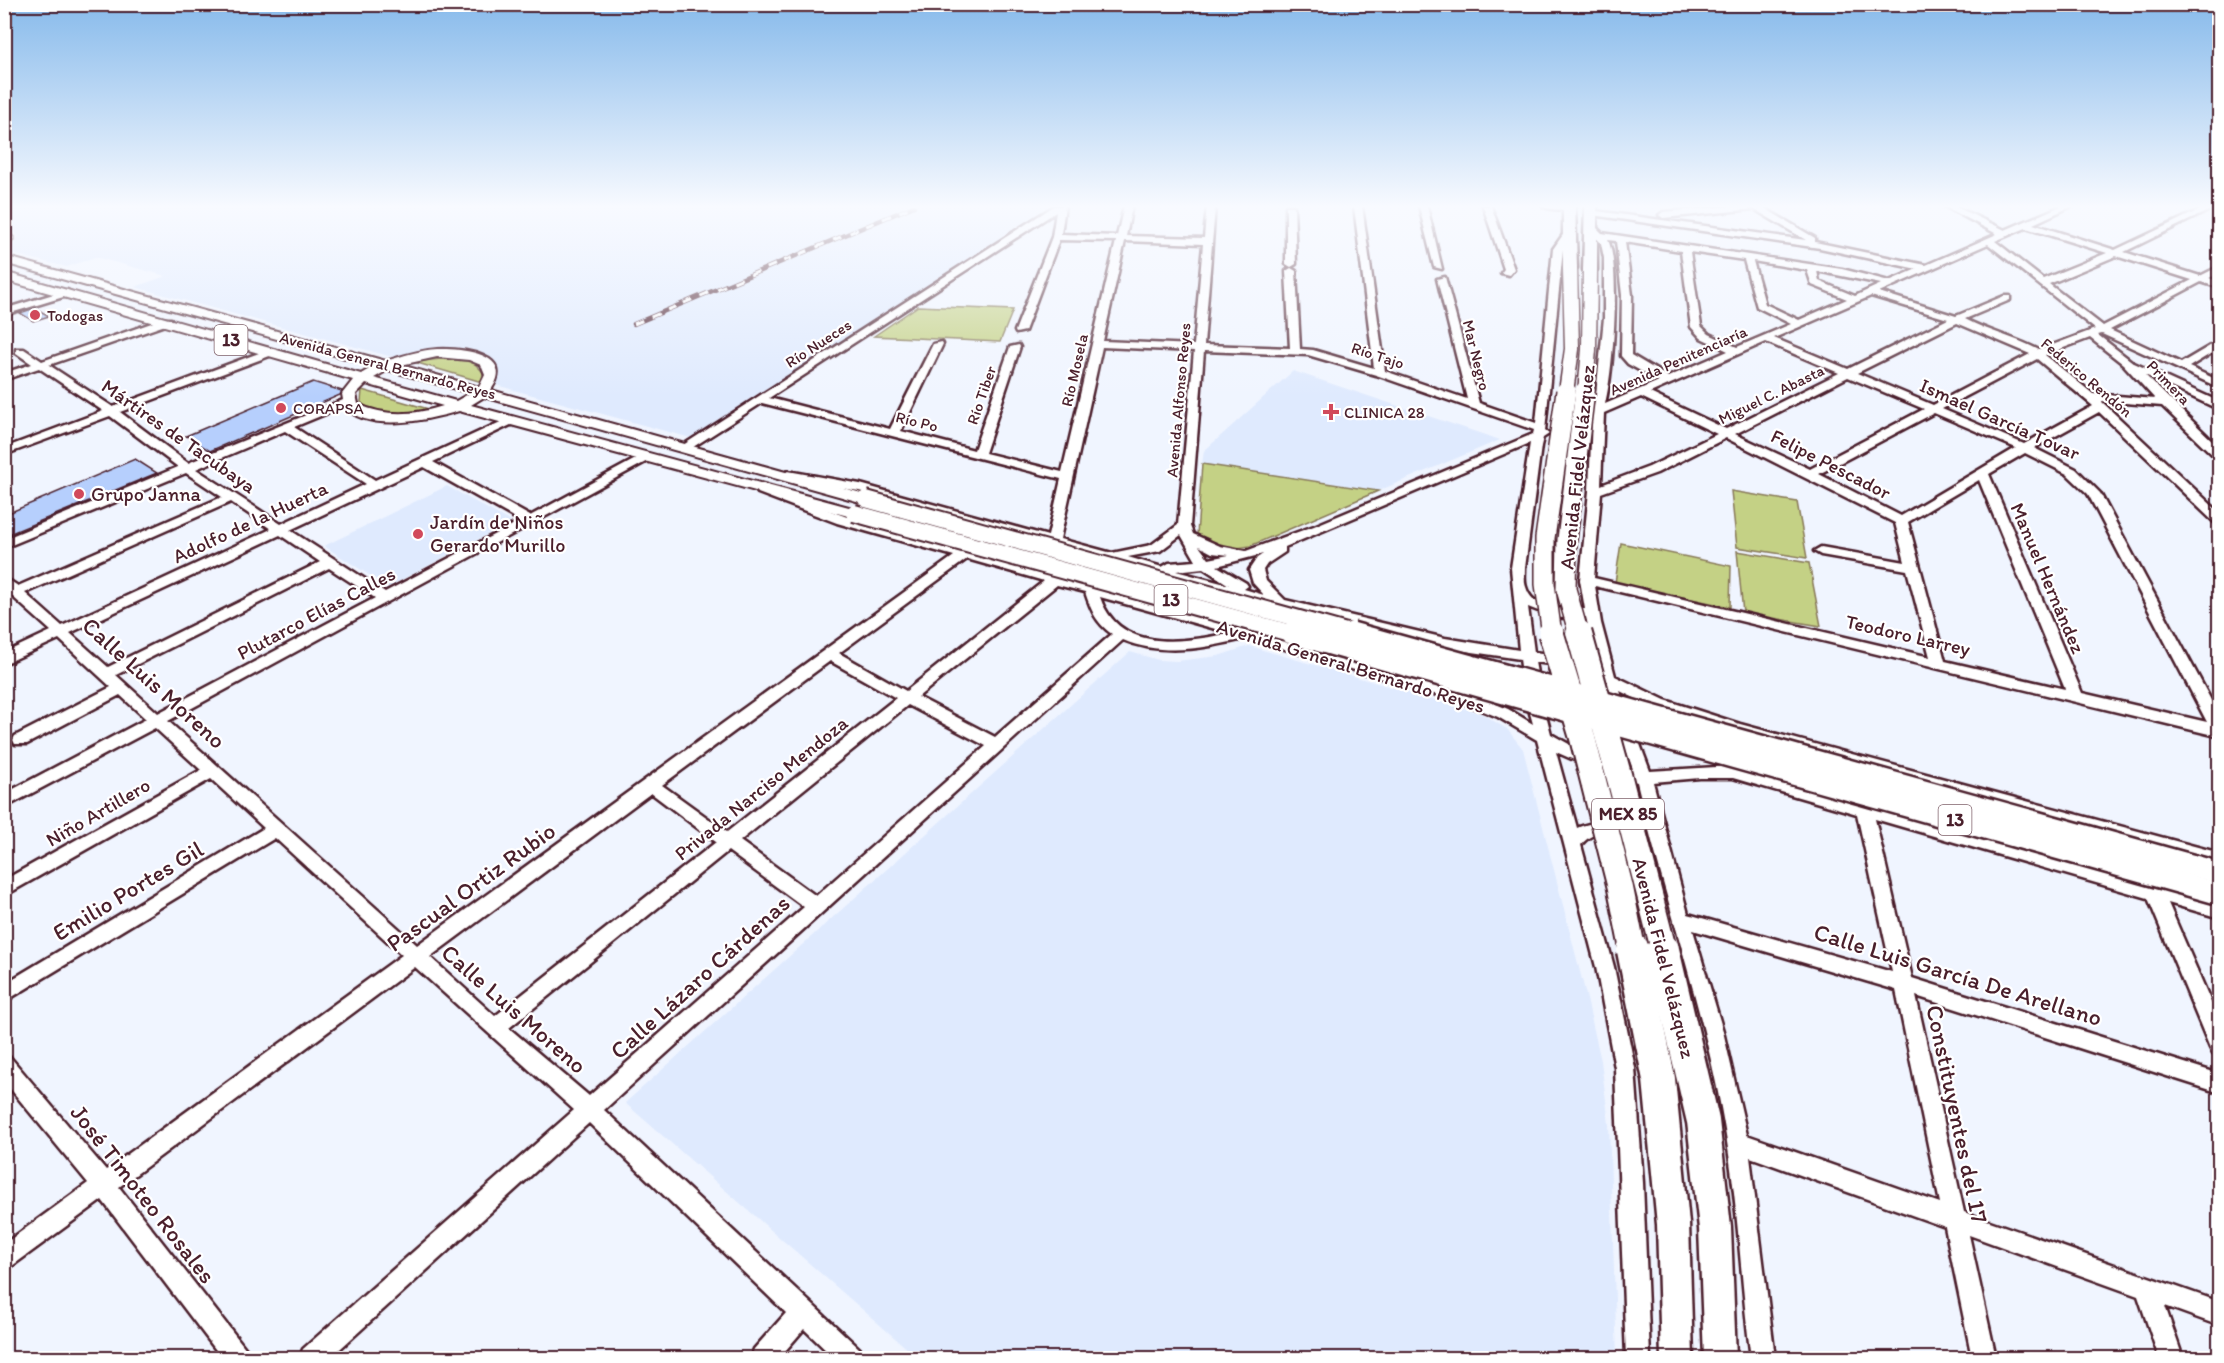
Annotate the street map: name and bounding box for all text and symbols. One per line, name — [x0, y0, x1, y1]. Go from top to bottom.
place label: Todogas — [47, 306, 103, 325]
marker: Todogas — [28, 308, 42, 322]
street label: Río Nueces — [782, 315, 855, 372]
street label: Mar Negro — [1459, 318, 1494, 392]
street label: Avenida Penitenciaría — [1607, 321, 1750, 399]
street label: Avenida Alfonso Reyes — [1162, 322, 1195, 478]
road number: 13 — [214, 325, 248, 355]
street label: Avenida General Bernardo Reyes — [278, 327, 498, 404]
street label: Río Mosela — [1057, 331, 1092, 408]
street label: Federico Rendón — [2037, 334, 2136, 421]
street label: Río Tajo — [1349, 338, 1407, 373]
street label: Primera — [2143, 356, 2195, 409]
street label: Miguel C. Abasta — [1715, 361, 1827, 428]
street label: Río Tiber — [963, 363, 1000, 427]
street label: Avenida Fidel Velázquez — [1554, 363, 1600, 571]
street label: Ismael García Tovar — [1916, 373, 2084, 465]
street label: Mártires de Tacubaya — [97, 374, 261, 499]
place label: CORAPSA — [293, 399, 364, 418]
marker: CORAPSA — [274, 401, 288, 415]
marker: CLINICA 28 — [1322, 403, 1340, 421]
place label: CLINICA 28 — [1344, 403, 1425, 422]
street label: Río Po — [894, 407, 940, 436]
street label: Felipe Pescador — [1767, 423, 1895, 505]
street label: Adolfo de la Huerta — [169, 475, 332, 568]
place label: Grupo Janna — [91, 482, 202, 506]
marker: Grupo Janna — [72, 487, 86, 501]
street label: Manuel Hernández — [2005, 499, 2091, 658]
place label: Jardín de Niños Gerardo Murillo — [430, 510, 566, 557]
marker: Jardín de Niños Gerardo Murillo — [411, 527, 425, 541]
street label: Plutarco Elías Calles — [233, 561, 399, 665]
road number: 13 — [1154, 585, 1188, 615]
street label: Teodoro Larrey — [1843, 609, 1973, 661]
street label: Calle Luis Moreno — [77, 611, 232, 755]
street label: Avenida General Bernardo Reyes — [1214, 614, 1488, 718]
street label: Privada Narciso Mendoza — [669, 710, 853, 865]
street label: Niño Artillero — [42, 772, 154, 852]
road number: MEX 85 — [1592, 799, 1664, 829]
road number: 13 — [1938, 805, 1972, 835]
street label: Pascual Ortiz Rubio — [381, 816, 561, 958]
street label: Emilio Portes Gil — [47, 834, 209, 947]
street label: Avenida Fidel Velázquez — [1627, 855, 1701, 1061]
street label: Calle Lázaro Cárdenas — [604, 888, 796, 1065]
street label: Calle Luis García De Arellano — [1811, 917, 2106, 1032]
street label: Calle Luis Moreno — [436, 938, 593, 1080]
street label: Constituyentes del 17 — [1920, 1002, 1995, 1226]
street label: José Timoteo Rosales — [65, 1098, 222, 1289]

